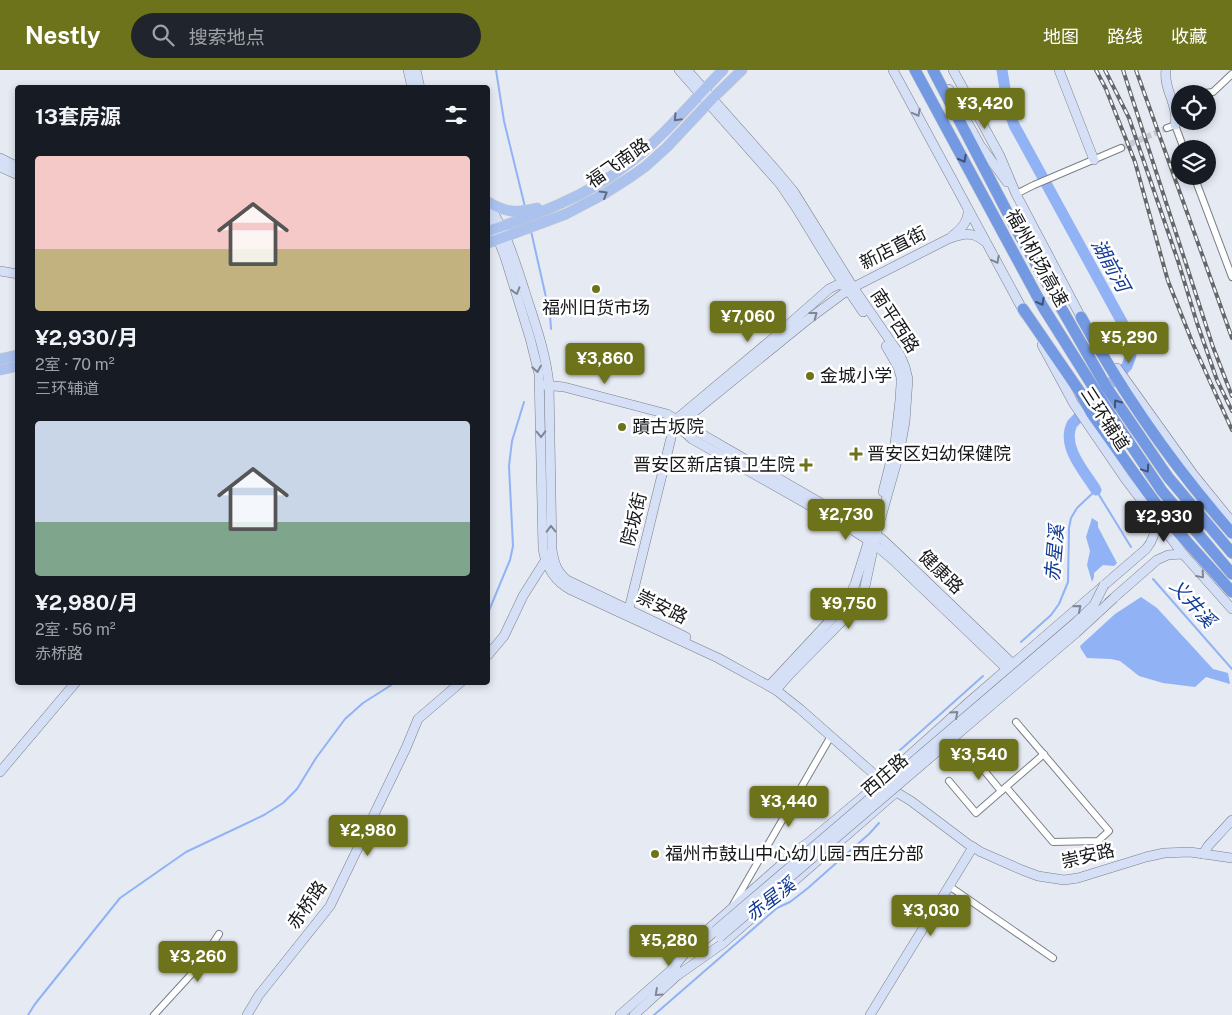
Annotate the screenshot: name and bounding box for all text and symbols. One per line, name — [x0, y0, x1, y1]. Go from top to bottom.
search box — [131, 13, 481, 58]
text: Nestly — [25, 21, 101, 49]
icon: search — [149, 21, 177, 49]
text: 搜索地点 — [189, 26, 265, 48]
text: 地图 — [1043, 26, 1079, 47]
text: 路线 — [1107, 26, 1143, 47]
text: 收藏 — [1171, 26, 1207, 47]
map controls — [1171, 85, 1216, 185]
button: locate — [1171, 85, 1216, 130]
pin: ¥3,420 — [944, 88, 1026, 130]
text: ¥3,420 — [957, 94, 1013, 113]
icon: filters — [442, 101, 470, 129]
text: 13套房源 — [35, 104, 121, 129]
one-way arrow — [910, 108, 920, 117]
one-way arrow — [674, 113, 683, 122]
street label: 福飞南路 — [582, 133, 653, 192]
button: layers — [1171, 140, 1216, 185]
one-way arrow — [957, 154, 967, 163]
icon: home — [208, 189, 298, 279]
one-way arrow — [599, 190, 608, 200]
street label: 福州机场高速 — [1002, 205, 1073, 310]
street label: 新店直街 — [856, 222, 930, 273]
water label: 湖前河 — [1088, 235, 1136, 299]
one-way arrow — [990, 254, 1000, 263]
marker: 福州旧货市场 — [590, 283, 602, 295]
street label: 南平西路 — [867, 285, 924, 357]
one-way arrow — [510, 287, 520, 295]
place label: 福州旧货市场 — [542, 297, 650, 318]
one-way arrow — [1034, 297, 1044, 306]
pin: ¥7,060 — [707, 300, 789, 343]
text: ¥7,060 — [721, 307, 775, 326]
one-way arrow — [808, 312, 818, 321]
pin: ¥5,290 — [1088, 322, 1170, 364]
text: ¥2,930/月 — [35, 325, 138, 350]
text: ¥5,290 — [1100, 328, 1158, 347]
pin: ¥3,860 — [564, 342, 646, 385]
text: ¥3,860 — [576, 349, 634, 368]
text: 2室 · 70 m² — [35, 355, 115, 374]
one-way arrow — [532, 364, 542, 373]
place label: 金城小学 — [820, 365, 892, 386]
marker: 金城小学 — [804, 370, 816, 382]
text: 三环辅道 — [35, 379, 99, 398]
street label: 三环辅道 — [1077, 383, 1134, 455]
one-way arrow — [1114, 399, 1123, 409]
place label: 蹟古坂院 — [632, 416, 704, 437]
marker: 蹟古坂院 — [616, 421, 628, 433]
one-way arrow — [536, 431, 546, 439]
place label: 晋安区妇幼保健院 — [867, 443, 1011, 464]
marker: 晋安区妇幼保健院 — [849, 447, 863, 461]
icon: home — [208, 454, 298, 544]
place label: 晋安区新店镇卫生院 — [633, 454, 795, 475]
marker: 晋安区新店镇卫生院 — [799, 458, 813, 472]
one-way arrow — [1140, 463, 1149, 472]
street label: 院坂街 — [617, 490, 650, 548]
pin: ¥2,730 — [805, 498, 887, 541]
pin: ¥2,930 — [1123, 500, 1205, 543]
text: ¥2,730 — [819, 505, 873, 524]
text: ¥2,930 — [1136, 507, 1192, 526]
water label: 赤星溪 — [1041, 522, 1068, 582]
one-way arrow — [546, 525, 557, 533]
street label: 健康路 — [915, 545, 968, 598]
one-way arrow — [1195, 569, 1204, 578]
water label: 义井溪 — [1166, 574, 1222, 633]
street label: 崇安路 — [633, 585, 691, 628]
pin: ¥9,750 — [808, 588, 890, 630]
text: ¥2,980/月 — [35, 590, 138, 615]
text: ¥9,750 — [821, 594, 877, 613]
one-way arrow — [1072, 605, 1081, 614]
text: 2室 · 56 m² — [35, 620, 116, 639]
text: 赤桥路 — [35, 644, 83, 663]
one-way arrow — [949, 711, 958, 720]
pin: ¥3,540 — [938, 738, 1020, 781]
text: ¥3,540 — [950, 745, 1008, 764]
street label: 西庄路 — [857, 749, 912, 800]
pin: ¥3,440 — [748, 786, 830, 828]
text: ¥3,440 — [761, 792, 817, 811]
pin: ¥2,980 — [327, 814, 409, 857]
text: ¥2,980 — [340, 821, 396, 840]
street label: 崇安路 — [1059, 839, 1117, 872]
place label: 福州市鼓山中心幼儿园-西庄分部 — [665, 843, 924, 864]
marker: 福州市鼓山中心幼儿园-西庄分部 — [649, 848, 661, 860]
water label: 赤星溪 — [741, 872, 801, 925]
street label: 赤桥路 — [283, 877, 331, 933]
pin: ¥3,030 — [890, 894, 972, 937]
text: ¥3,030 — [903, 901, 959, 920]
pin: ¥5,280 — [628, 924, 710, 967]
text: ¥5,280 — [640, 931, 698, 950]
pin: ¥3,260 — [157, 940, 239, 983]
text: ¥3,260 — [170, 947, 226, 966]
one-way arrow — [654, 987, 663, 996]

